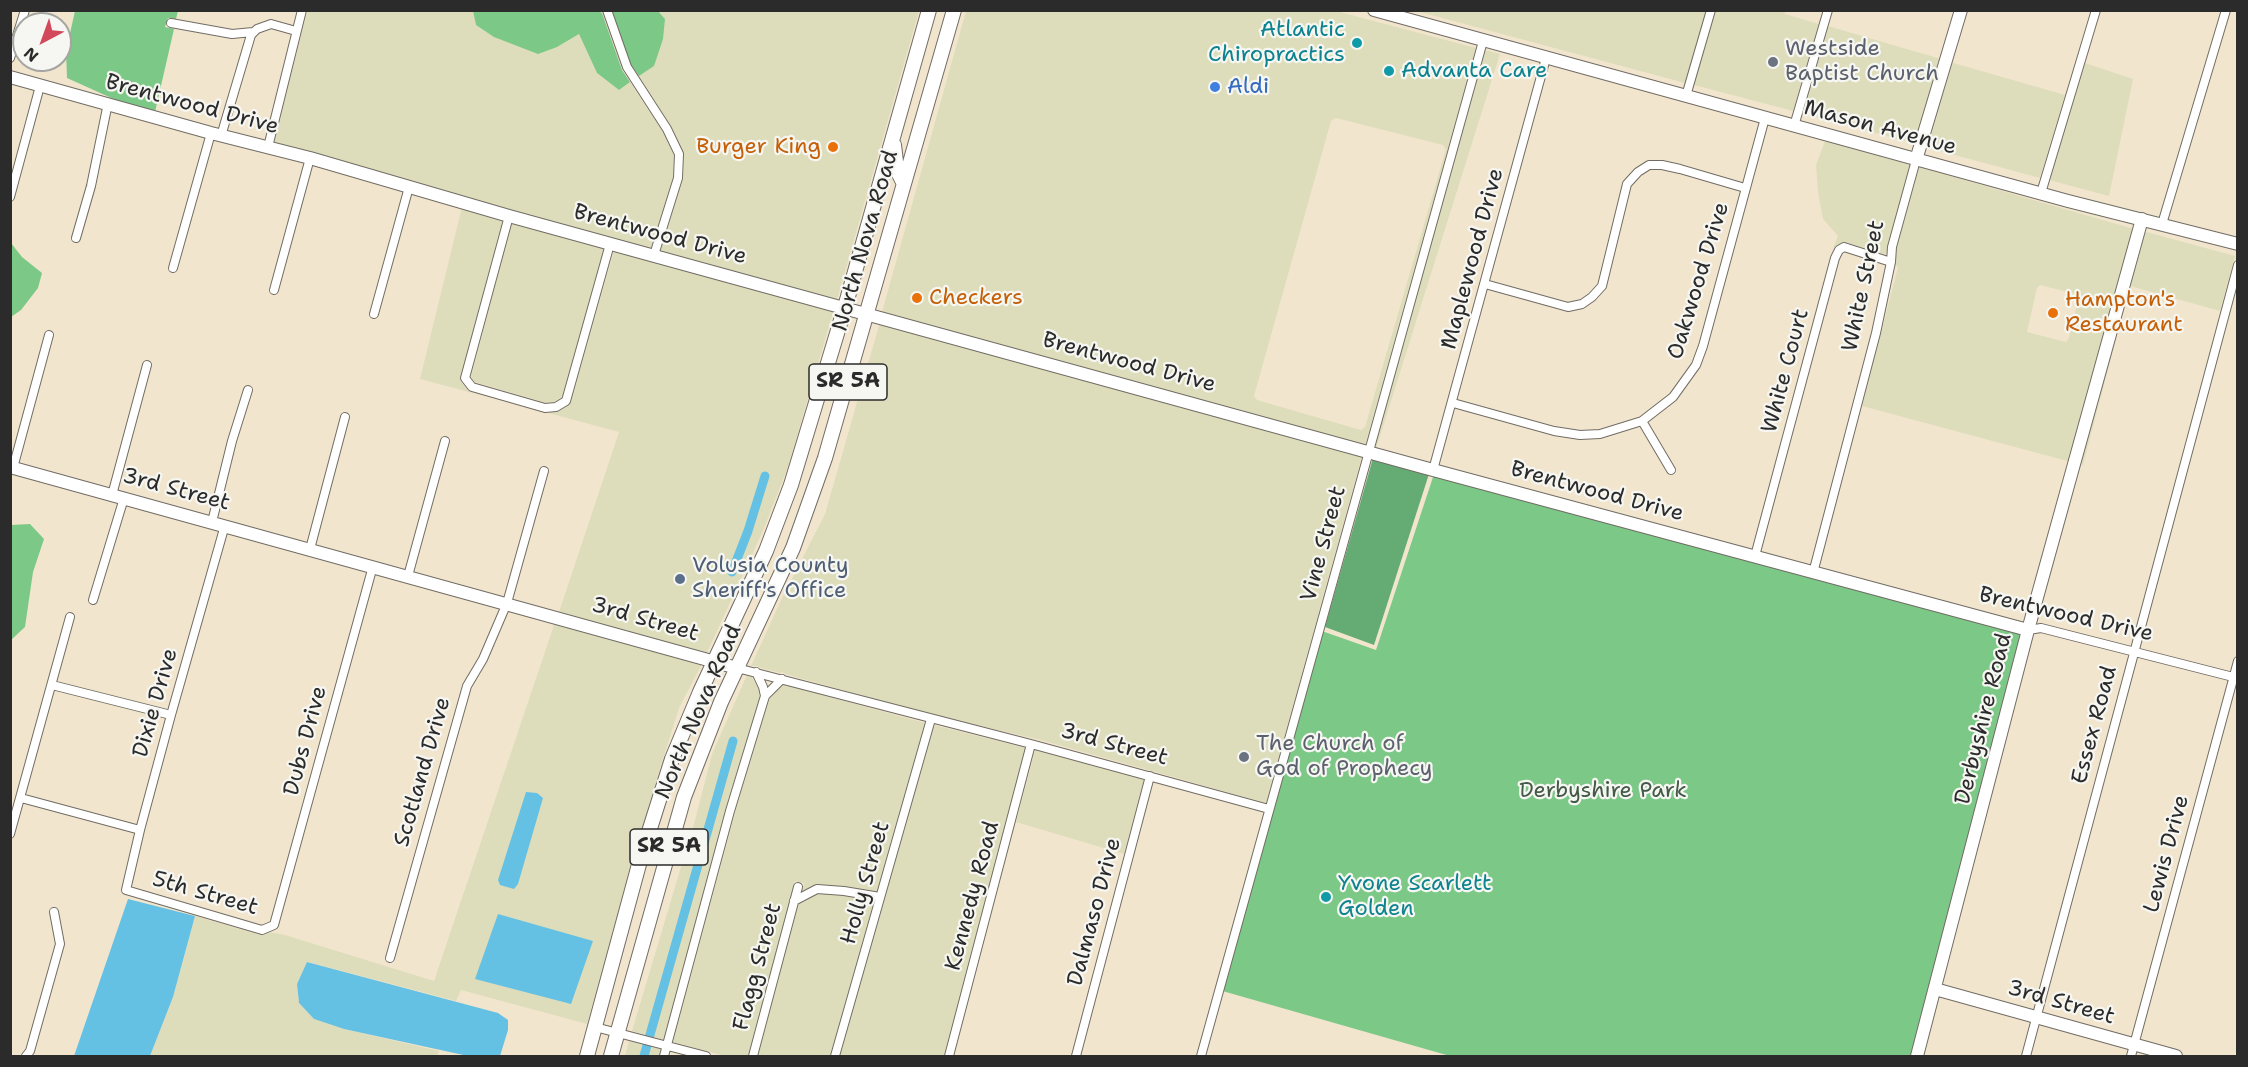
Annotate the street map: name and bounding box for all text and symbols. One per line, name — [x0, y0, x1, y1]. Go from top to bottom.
north arrow — [12, 12, 72, 72]
place label: Atlantic Chiropractics — [1208, 17, 1345, 68]
marker: Atlantic Chiropractics — [1350, 36, 1364, 50]
place label: Westside Baptist Church — [1785, 36, 1939, 88]
text: N — [19, 42, 43, 67]
marker: Westside Baptist Church — [1766, 55, 1780, 69]
place label: Advanta Care — [1401, 58, 1547, 84]
marker: Advanta Care — [1382, 64, 1396, 78]
street label: Brentwood Drive — [103, 69, 281, 141]
place label: Aldi — [1227, 74, 1269, 100]
marker: Aldi — [1208, 80, 1222, 94]
street label: Mason Avenue — [1801, 95, 1959, 161]
place label: Burger King — [696, 134, 821, 160]
marker: Burger King — [826, 140, 840, 154]
street label: North Nova Road — [828, 147, 904, 335]
street label: Maplewood Drive — [1436, 165, 1510, 353]
street label: Brentwood Drive — [571, 199, 749, 271]
street label: Oakwood Drive — [1663, 199, 1735, 363]
street label: White Street — [1837, 218, 1891, 354]
place label: Checkers — [929, 285, 1023, 311]
place label: Hampton's Restaurant — [2065, 287, 2183, 338]
marker: Checkers — [910, 291, 924, 305]
street label: White Court — [1757, 306, 1815, 436]
marker: Hampton's Restaurant — [2046, 306, 2060, 320]
street label: Brentwood Drive — [1040, 327, 1218, 399]
road number: SR 5A — [809, 364, 887, 400]
street label: Brentwood Drive — [1508, 456, 1686, 528]
street label: 3rd Street — [119, 463, 233, 517]
street label: Vine Street — [1296, 483, 1352, 605]
place label: Volusia County Sheriff's Office — [692, 553, 849, 604]
marker: Volusia County Sheriff's Office — [673, 572, 687, 586]
street label: Brentwood Drive — [1976, 582, 2156, 648]
street label: 3rd Street — [588, 592, 702, 648]
street label: North Nova Road — [650, 621, 748, 803]
street label: Derbyshire Road — [1950, 631, 2018, 807]
street label: Dixie Drive — [128, 645, 184, 761]
street label: Essex Road — [2067, 663, 2123, 787]
street label: Dubs Drive — [279, 683, 333, 799]
street label: Scotland Drive — [389, 694, 457, 850]
street label: 3rd Street — [1057, 718, 1171, 772]
place label: The Church of God of Prophecy — [1256, 731, 1432, 782]
marker: The Church of God of Prophecy — [1237, 750, 1251, 764]
park label: Derbyshire Park — [1519, 778, 1687, 804]
street label: Lewis Drive — [2139, 792, 2195, 916]
street label: Holly Street — [836, 818, 896, 948]
street label: Kennedy Road — [940, 818, 1006, 974]
road number: SR 5A — [630, 829, 708, 865]
street label: Dalmaso Drive — [1063, 835, 1127, 989]
street label: 5th Street — [149, 866, 261, 922]
place label: Yvone Scarlett Golden — [1338, 871, 1492, 922]
marker: Yvone Scarlett Golden — [1319, 890, 1333, 904]
street label: Flagg Street — [728, 900, 788, 1034]
street label: 3rd Street — [2004, 975, 2118, 1031]

